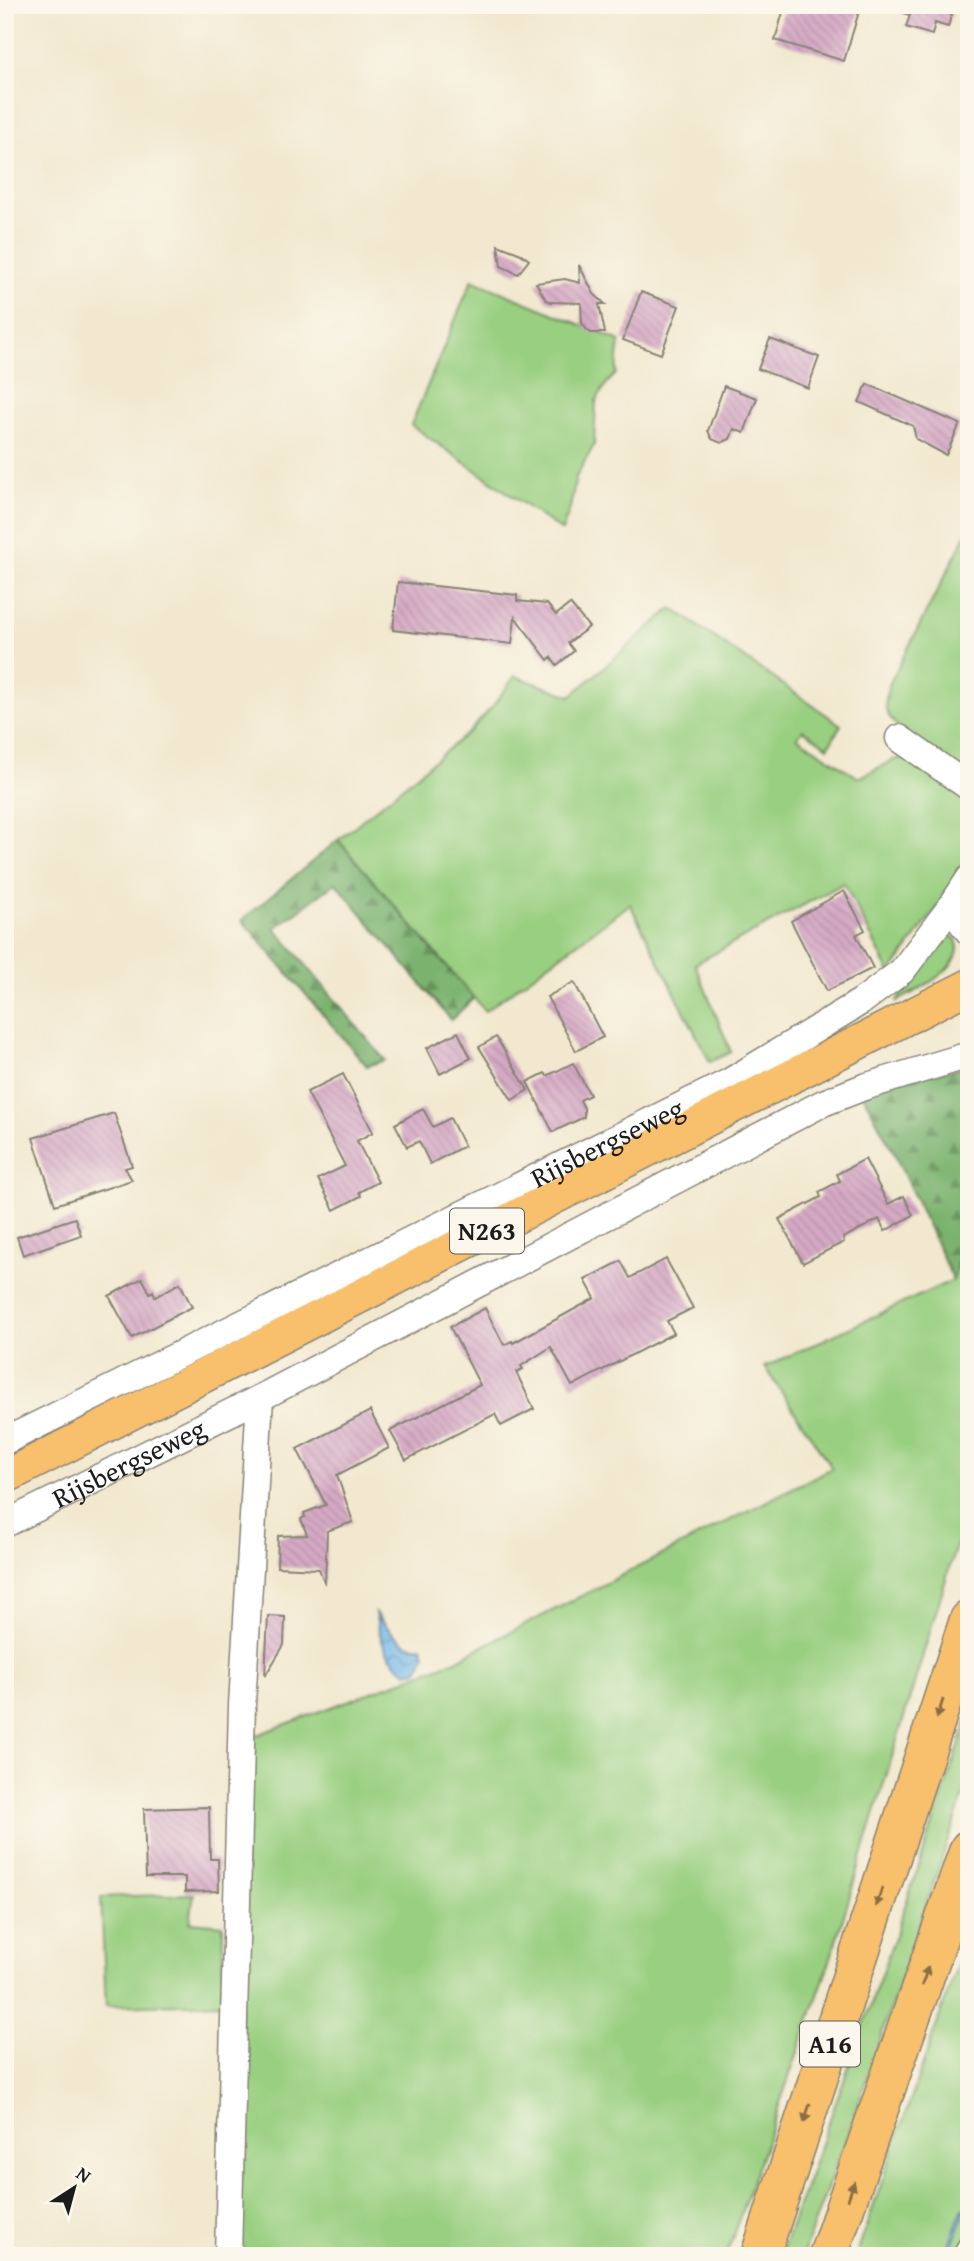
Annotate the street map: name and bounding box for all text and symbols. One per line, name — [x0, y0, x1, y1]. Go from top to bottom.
street label: Rijsbergseweg — [523, 1087, 691, 1197]
road number: N263 — [450, 1208, 524, 1254]
street label: Rijsbergseweg — [45, 1407, 212, 1518]
one-way arrow — [934, 1698, 945, 1719]
one-way arrow — [873, 1886, 884, 1907]
one-way arrow — [920, 1966, 931, 1987]
road number: A16 — [800, 2022, 860, 2066]
one-way arrow — [802, 2102, 812, 2123]
north arrow — [38, 2152, 108, 2222]
text: N — [71, 2159, 98, 2189]
one-way arrow — [846, 2181, 857, 2202]

